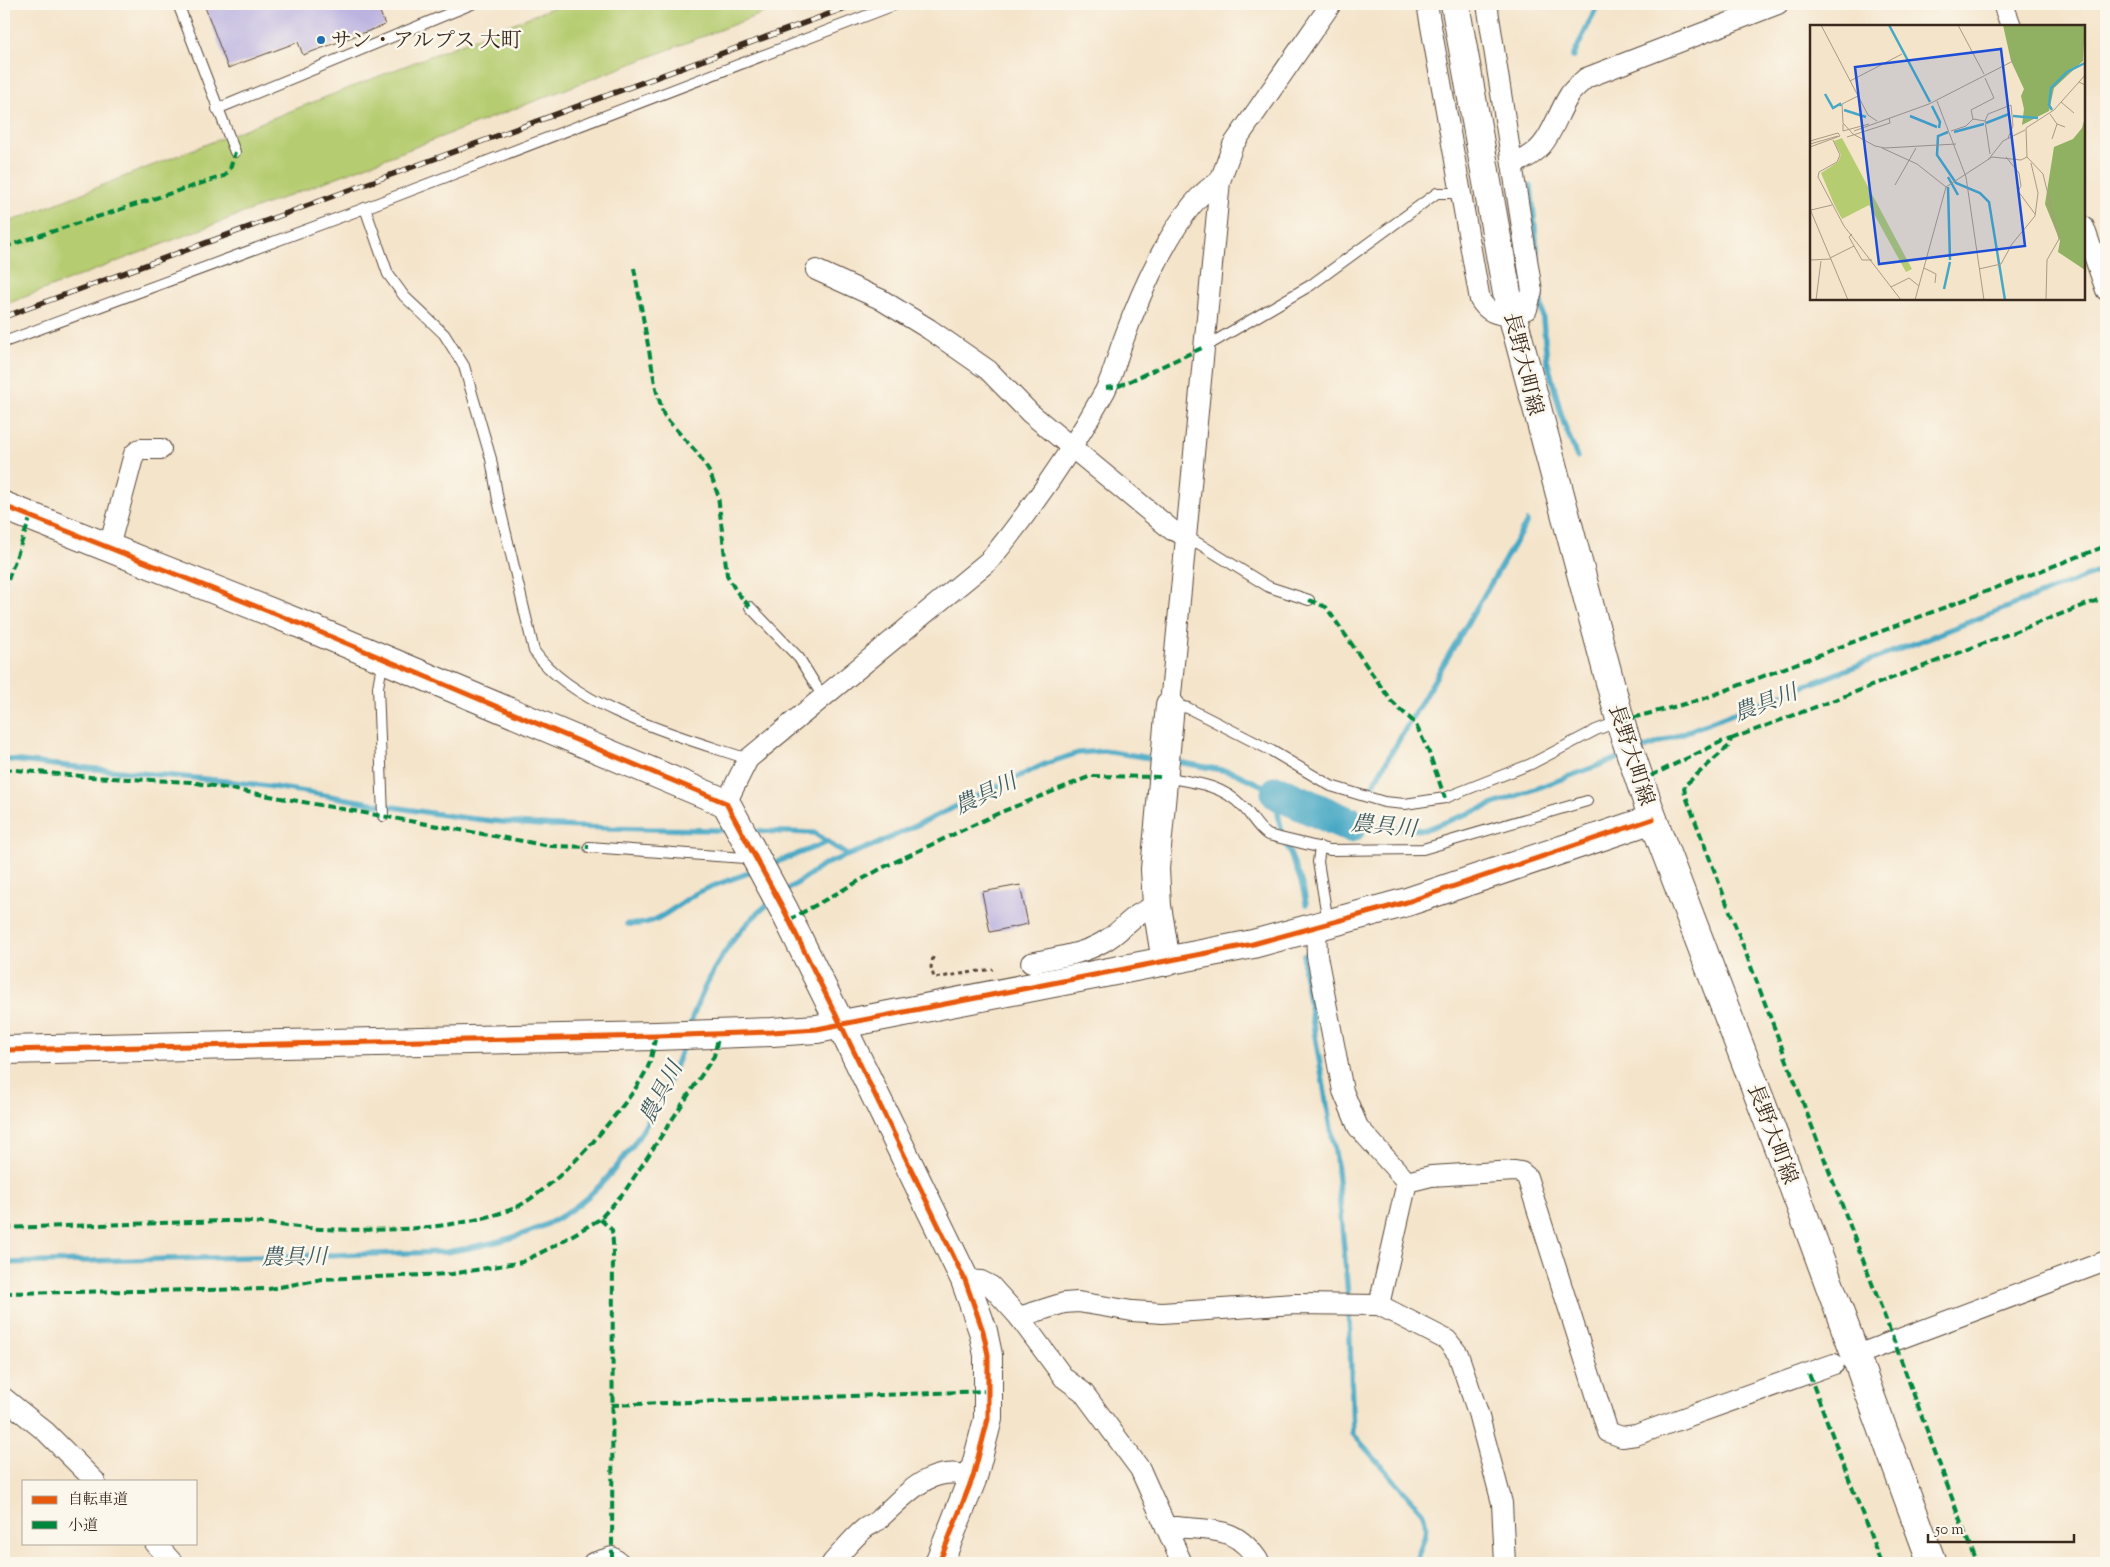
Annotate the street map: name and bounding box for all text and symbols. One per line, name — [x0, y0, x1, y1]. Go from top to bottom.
inset map — [1810, 25, 2085, 300]
place label: サン・アルプス 大町 — [331, 27, 522, 57]
marker: サン・アルプス 大町 — [315, 34, 327, 46]
street label: 長野大町線 — [1495, 310, 1549, 419]
water label: 農具川 — [1730, 677, 1804, 732]
street label: 長野大町線 — [1600, 701, 1661, 810]
water label: 農具川 — [950, 766, 1025, 824]
water label: 農具川 — [1349, 809, 1420, 847]
water label: 農具川 — [633, 1055, 693, 1130]
street label: 長野大町線 — [1738, 1080, 1804, 1189]
water label: 農具川 — [261, 1242, 329, 1276]
legend — [22, 1480, 198, 1544]
text: 自転車道 — [68, 1490, 128, 1511]
scale bar — [1928, 1512, 2074, 1544]
text: 小道 — [68, 1516, 98, 1537]
text: 50 m — [1934, 1520, 1964, 1541]

